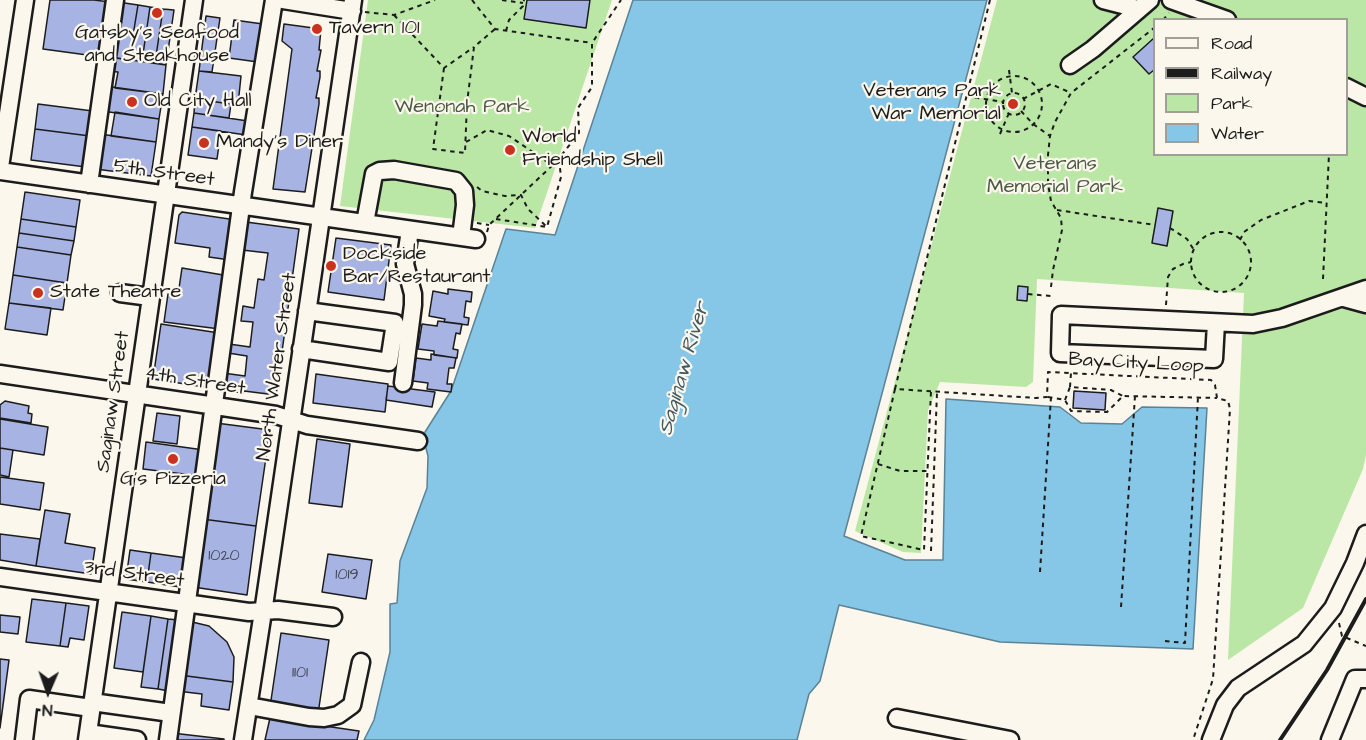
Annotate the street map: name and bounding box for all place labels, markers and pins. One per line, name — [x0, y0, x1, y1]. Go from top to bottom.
marker: Gatsby's Seafood and Steakhouse — [150, 6, 164, 20]
place label: Tavern 101 — [329, 17, 420, 41]
place label: Gatsby's Seafood and Steakhouse — [75, 22, 239, 69]
marker: Tavern 101 — [310, 22, 324, 36]
place label: Veterans Park War Memorial — [863, 80, 1001, 127]
place label: Old City Hall — [144, 90, 252, 114]
marker: Old City Hall — [125, 95, 139, 109]
marker: Veterans Park War Memorial — [1006, 97, 1020, 111]
place label: World Friendship Shell — [522, 126, 663, 173]
place label: Mandy's Diner — [216, 131, 343, 155]
marker: Mandy's Diner — [197, 136, 211, 150]
marker: World Friendship Shell — [503, 143, 517, 157]
place label: Dockside Bar/Restaurant — [343, 243, 490, 290]
marker: Dockside Bar/Restaurant — [324, 259, 338, 273]
place label: State Theatre — [50, 281, 181, 305]
marker: State Theatre — [31, 286, 45, 300]
marker: G's Pizzeria — [166, 452, 180, 466]
place label: G's Pizzeria — [120, 468, 226, 492]

